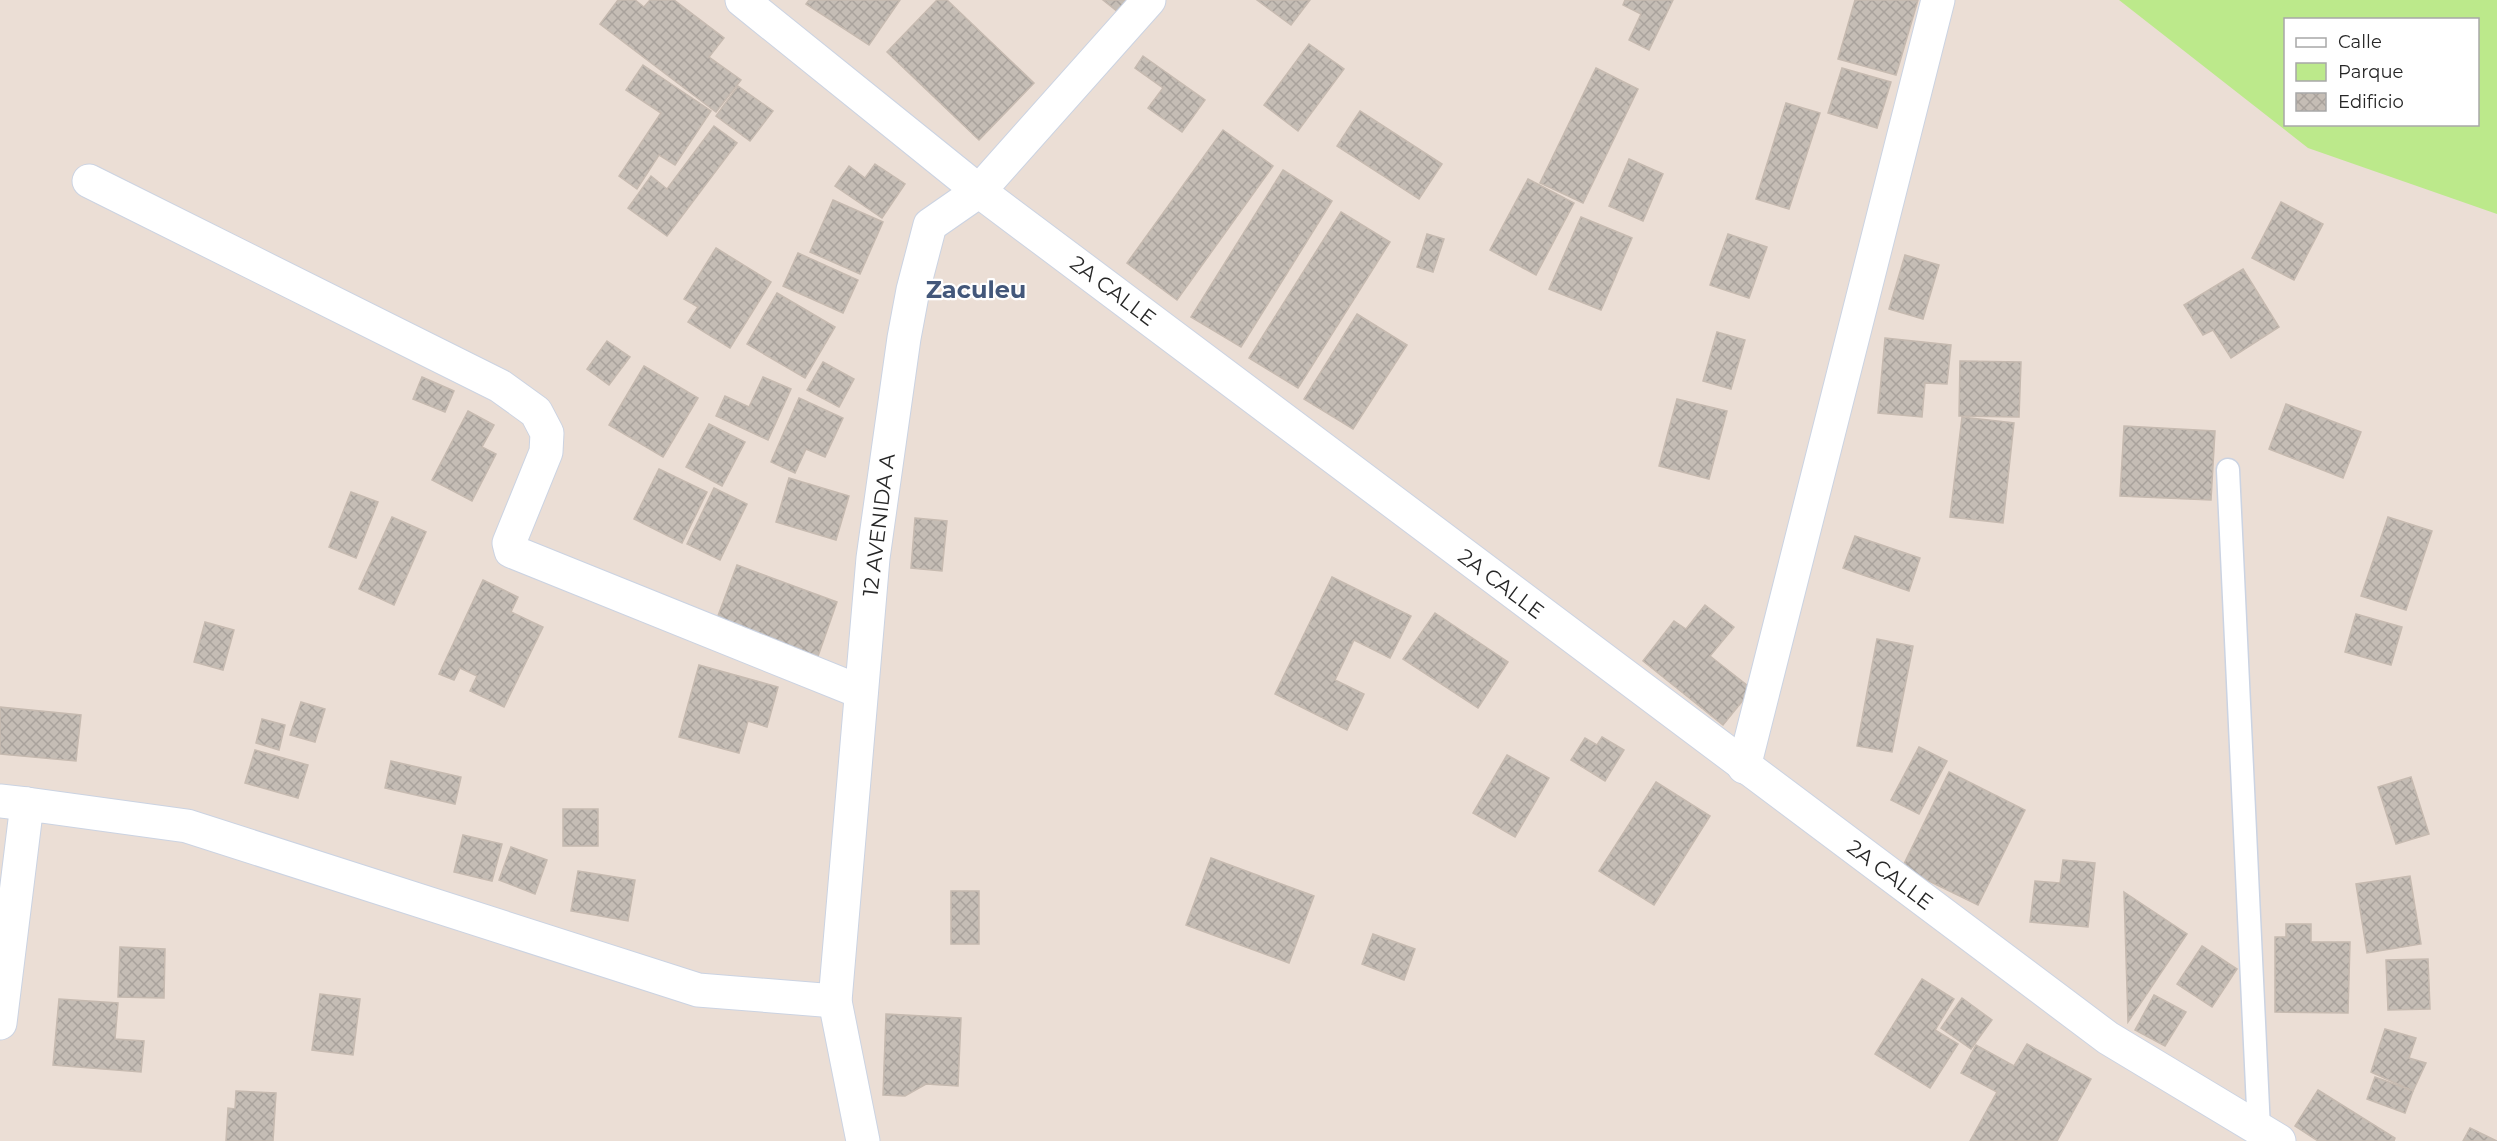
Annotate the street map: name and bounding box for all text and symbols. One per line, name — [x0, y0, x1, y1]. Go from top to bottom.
legend — [2284, 18, 2479, 126]
text: Calle — [2338, 31, 2382, 53]
text: Parque — [2338, 61, 2404, 83]
text: Edificio — [2338, 91, 2404, 113]
street label: 2A CALLE — [1066, 250, 1161, 331]
district label: Zaculeu — [926, 275, 1026, 304]
street label: 12 AVENIDA A — [857, 451, 900, 598]
street label: 2A CALLE — [1454, 543, 1549, 624]
street label: 2A CALLE — [1843, 834, 1938, 915]

